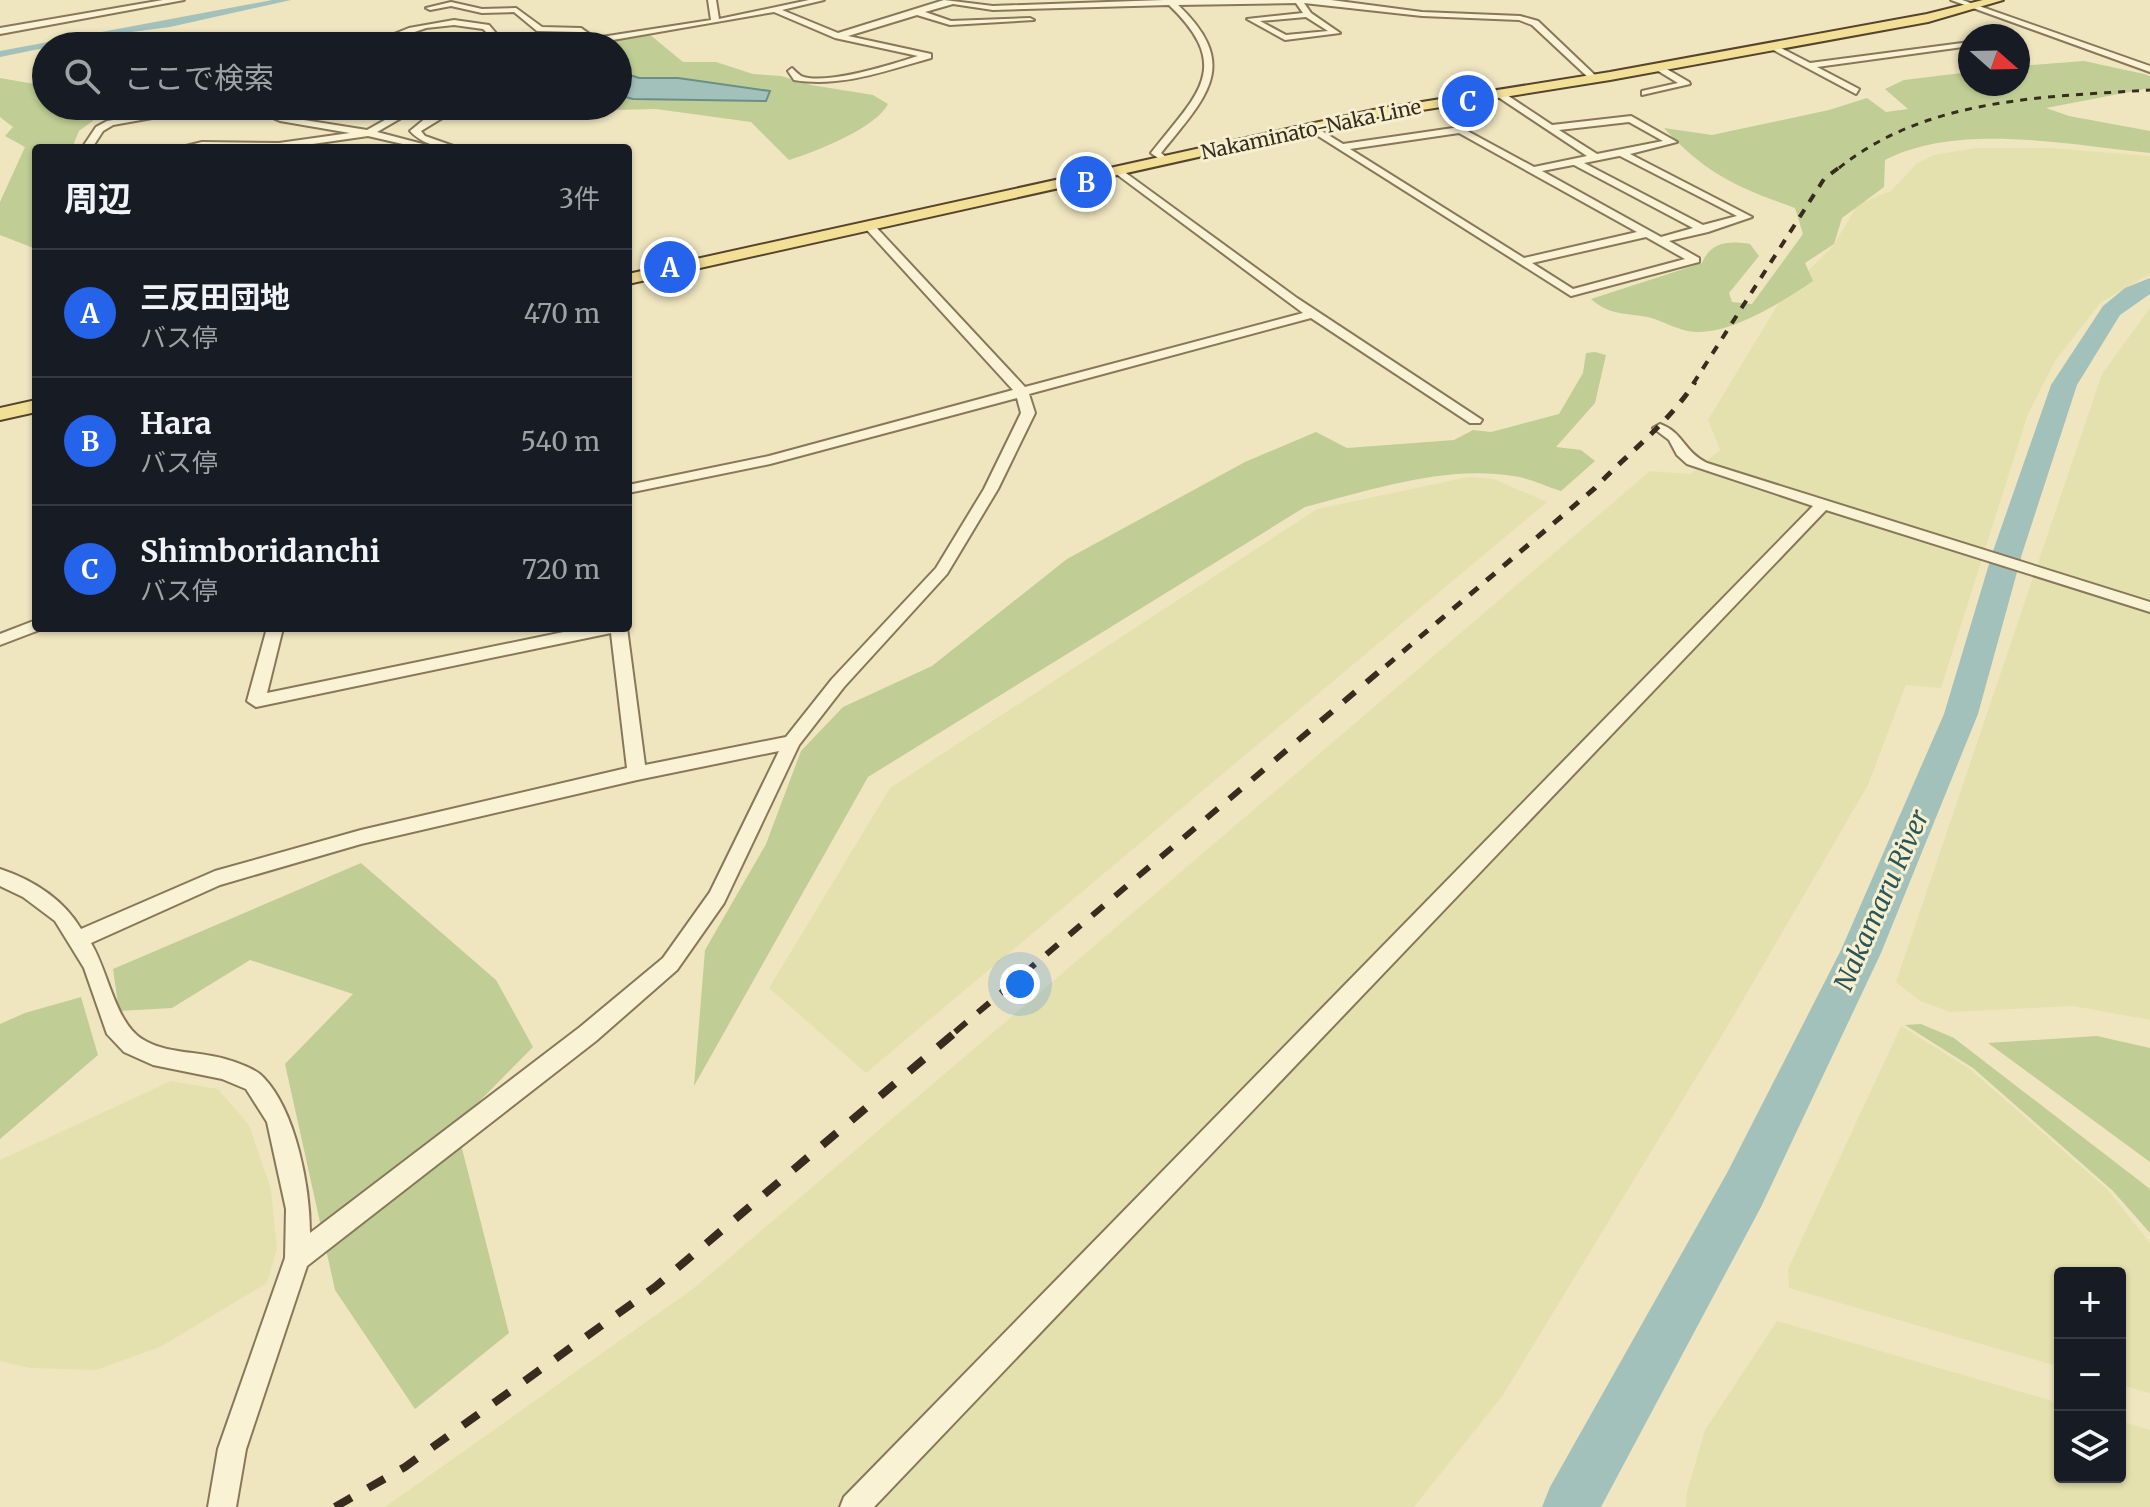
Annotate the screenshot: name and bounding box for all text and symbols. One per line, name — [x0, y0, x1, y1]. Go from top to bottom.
north arrow — [1958, 24, 2030, 96]
search box — [32, 32, 632, 120]
icon: search — [60, 54, 104, 98]
text: ここで検索 — [124, 59, 274, 97]
pin: C — [1442, 71, 1494, 131]
street label: Nakaminato-Naka Line — [1199, 93, 1423, 165]
pin: B — [1060, 152, 1112, 212]
text: 周辺 — [64, 178, 132, 220]
text: 3件 — [559, 182, 600, 215]
pin: A — [644, 237, 696, 297]
text: 三反田団地 — [140, 278, 290, 316]
text: A — [81, 297, 99, 330]
text: 470 m — [524, 297, 600, 330]
text: バス停 — [140, 321, 218, 354]
text: Hara — [140, 404, 212, 442]
text: B — [81, 425, 99, 458]
text: 540 m — [521, 425, 600, 458]
text: バス停 — [140, 446, 218, 479]
text: Shimboridanchi — [140, 532, 380, 570]
text: C — [81, 553, 99, 586]
text: 720 m — [522, 553, 600, 586]
text: バス停 — [140, 574, 218, 607]
water label: Nakamaru River — [1826, 804, 1936, 995]
your location — [1000, 964, 1040, 1004]
map controls — [2054, 1267, 2126, 1483]
button: + — [2054, 1267, 2126, 1339]
button: − — [2054, 1339, 2126, 1411]
button: layers — [2054, 1411, 2126, 1483]

